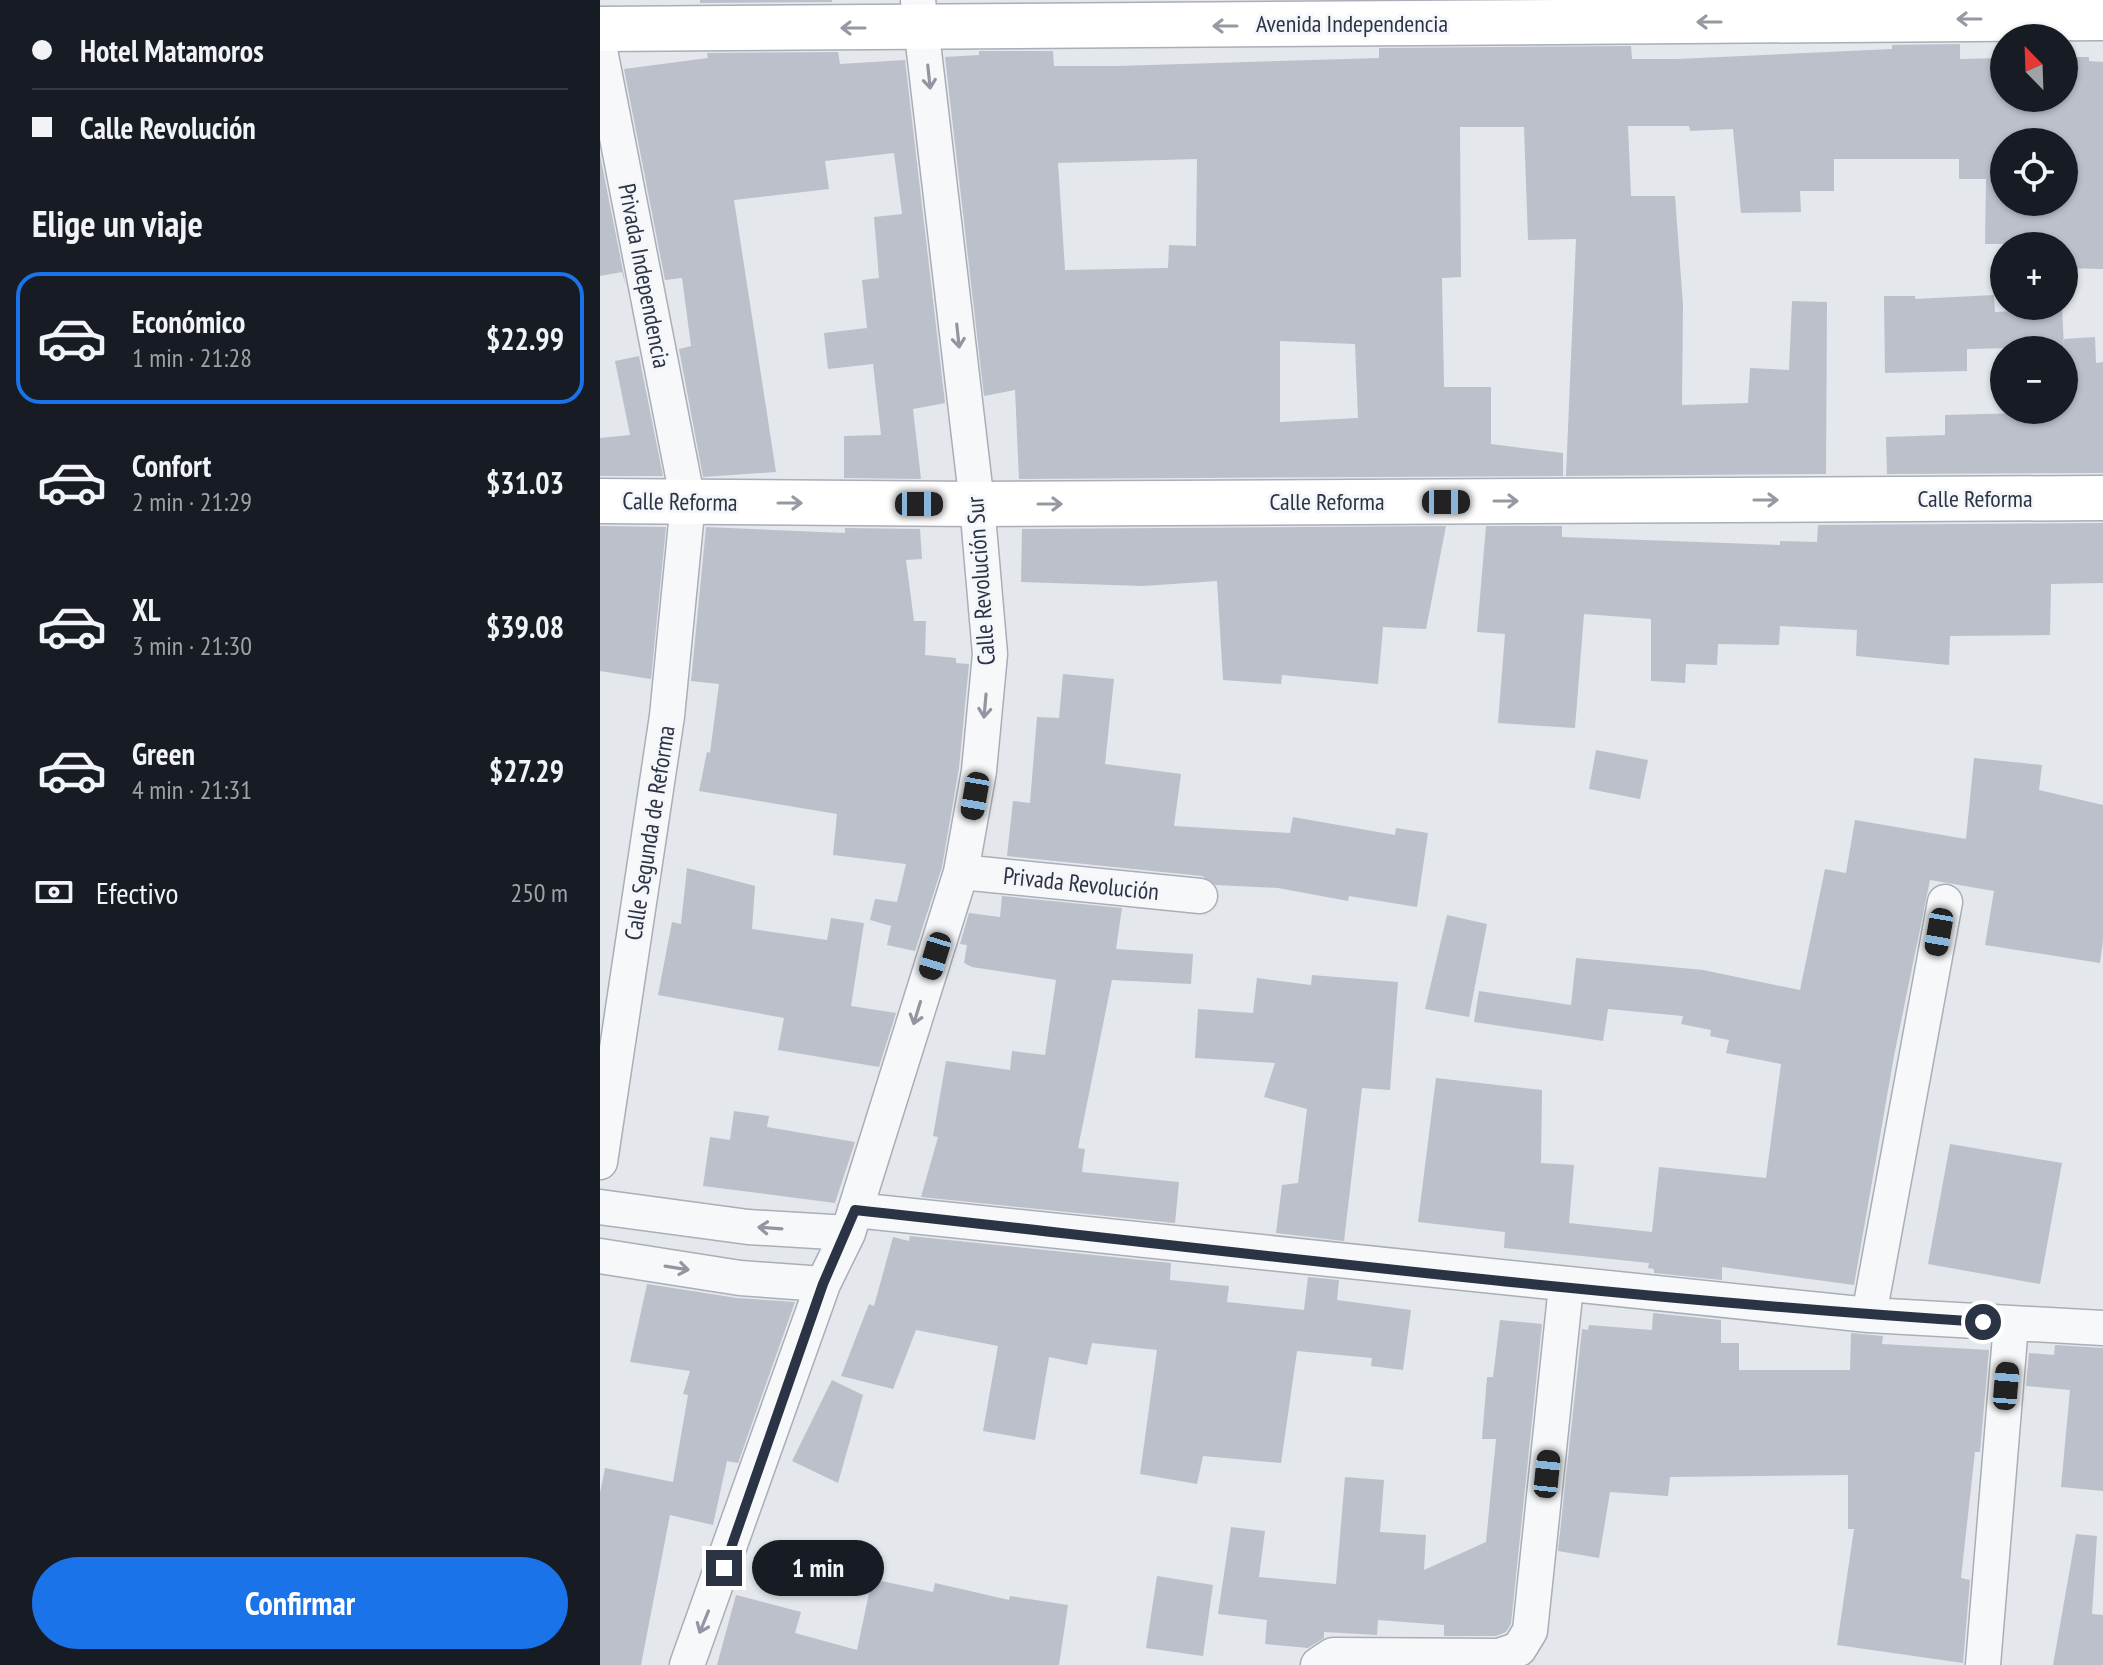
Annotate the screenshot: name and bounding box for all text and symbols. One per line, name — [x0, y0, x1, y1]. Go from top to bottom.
street label: Avenida Independencia — [1256, 8, 1448, 39]
one-way arrow — [1956, 12, 1983, 27]
one-way arrow — [1696, 14, 1723, 29]
one-way arrow — [1212, 18, 1239, 33]
one-way arrow — [840, 20, 867, 36]
north arrow — [1990, 24, 2078, 112]
map controls — [1990, 24, 2078, 424]
text: Hotel Matamoros — [80, 31, 264, 70]
one-way arrow — [921, 63, 936, 90]
text: Calle Revolución — [80, 108, 256, 147]
button: locate — [1990, 128, 2078, 216]
street label: Privada Independencia — [611, 181, 678, 371]
text: Elige un viaje — [32, 200, 203, 247]
button: + — [1990, 232, 2078, 320]
icon: car — [36, 302, 108, 374]
text: Económico — [132, 302, 245, 341]
text: $22.99 — [486, 319, 564, 358]
one-way arrow — [950, 322, 965, 349]
button: − — [1990, 336, 2078, 424]
text: 1 min · 21:28 — [132, 341, 252, 374]
icon: car — [36, 446, 108, 518]
text: Confort — [132, 446, 211, 485]
text: $31.03 — [486, 463, 564, 502]
street label: Calle Reforma — [1917, 483, 2033, 514]
text: 2 min · 21:29 — [132, 485, 252, 518]
street label: Calle Reforma — [622, 485, 738, 518]
street label: Calle Reforma — [1269, 486, 1385, 517]
car — [1422, 490, 1470, 514]
car — [895, 492, 943, 516]
one-way arrow — [1752, 492, 1779, 508]
one-way arrow — [1492, 493, 1519, 509]
one-way arrow — [776, 495, 803, 511]
street label: Calle Revolución Sur — [959, 495, 1002, 667]
one-way arrow — [1036, 496, 1063, 512]
icon: car — [36, 590, 108, 662]
text: XL — [132, 590, 161, 629]
text: $39.08 — [486, 607, 564, 646]
text: 3 min · 21:30 — [132, 629, 252, 662]
one-way arrow — [977, 692, 992, 719]
street label: Calle Segunda de Reforma — [617, 723, 682, 942]
icon: car — [36, 734, 108, 806]
text: Green — [132, 734, 195, 773]
text: $27.29 — [489, 751, 564, 790]
car — [959, 770, 991, 822]
text: 4 min · 21:31 — [132, 773, 252, 806]
street label: Privada Revolución — [1002, 860, 1160, 907]
icon: cash — [32, 870, 76, 914]
text: Efectivo — [96, 873, 179, 912]
text: 250 m — [510, 876, 568, 909]
car — [1923, 906, 1955, 958]
car — [917, 930, 953, 982]
one-way arrow — [909, 1000, 924, 1026]
one-way arrow — [757, 1221, 784, 1236]
one-way arrow — [664, 1261, 689, 1276]
route start — [1965, 1304, 2001, 1340]
car — [1992, 1361, 2020, 1411]
car — [1533, 1449, 1561, 1499]
callout: 1 min — [752, 1540, 884, 1596]
route end — [706, 1550, 742, 1586]
text: 1 min — [792, 1551, 844, 1584]
button: Confirmar — [32, 1557, 568, 1649]
one-way arrow — [696, 1609, 710, 1634]

